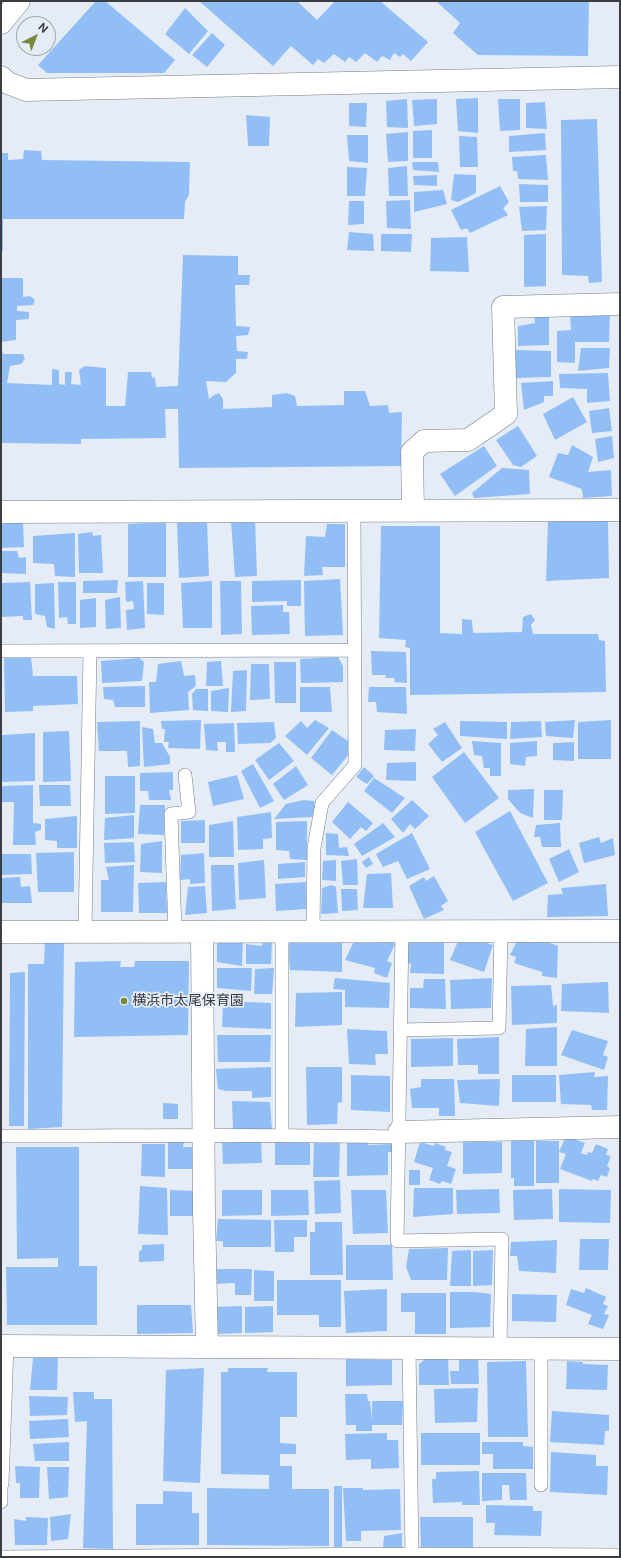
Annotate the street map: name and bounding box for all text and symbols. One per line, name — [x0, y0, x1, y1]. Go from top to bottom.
north arrow — [16, 16, 56, 56]
text: N — [36, 20, 51, 36]
place label: 横浜市太尾保育園 — [132, 993, 244, 1009]
marker: 横浜市太尾保育園 — [119, 996, 129, 1006]

